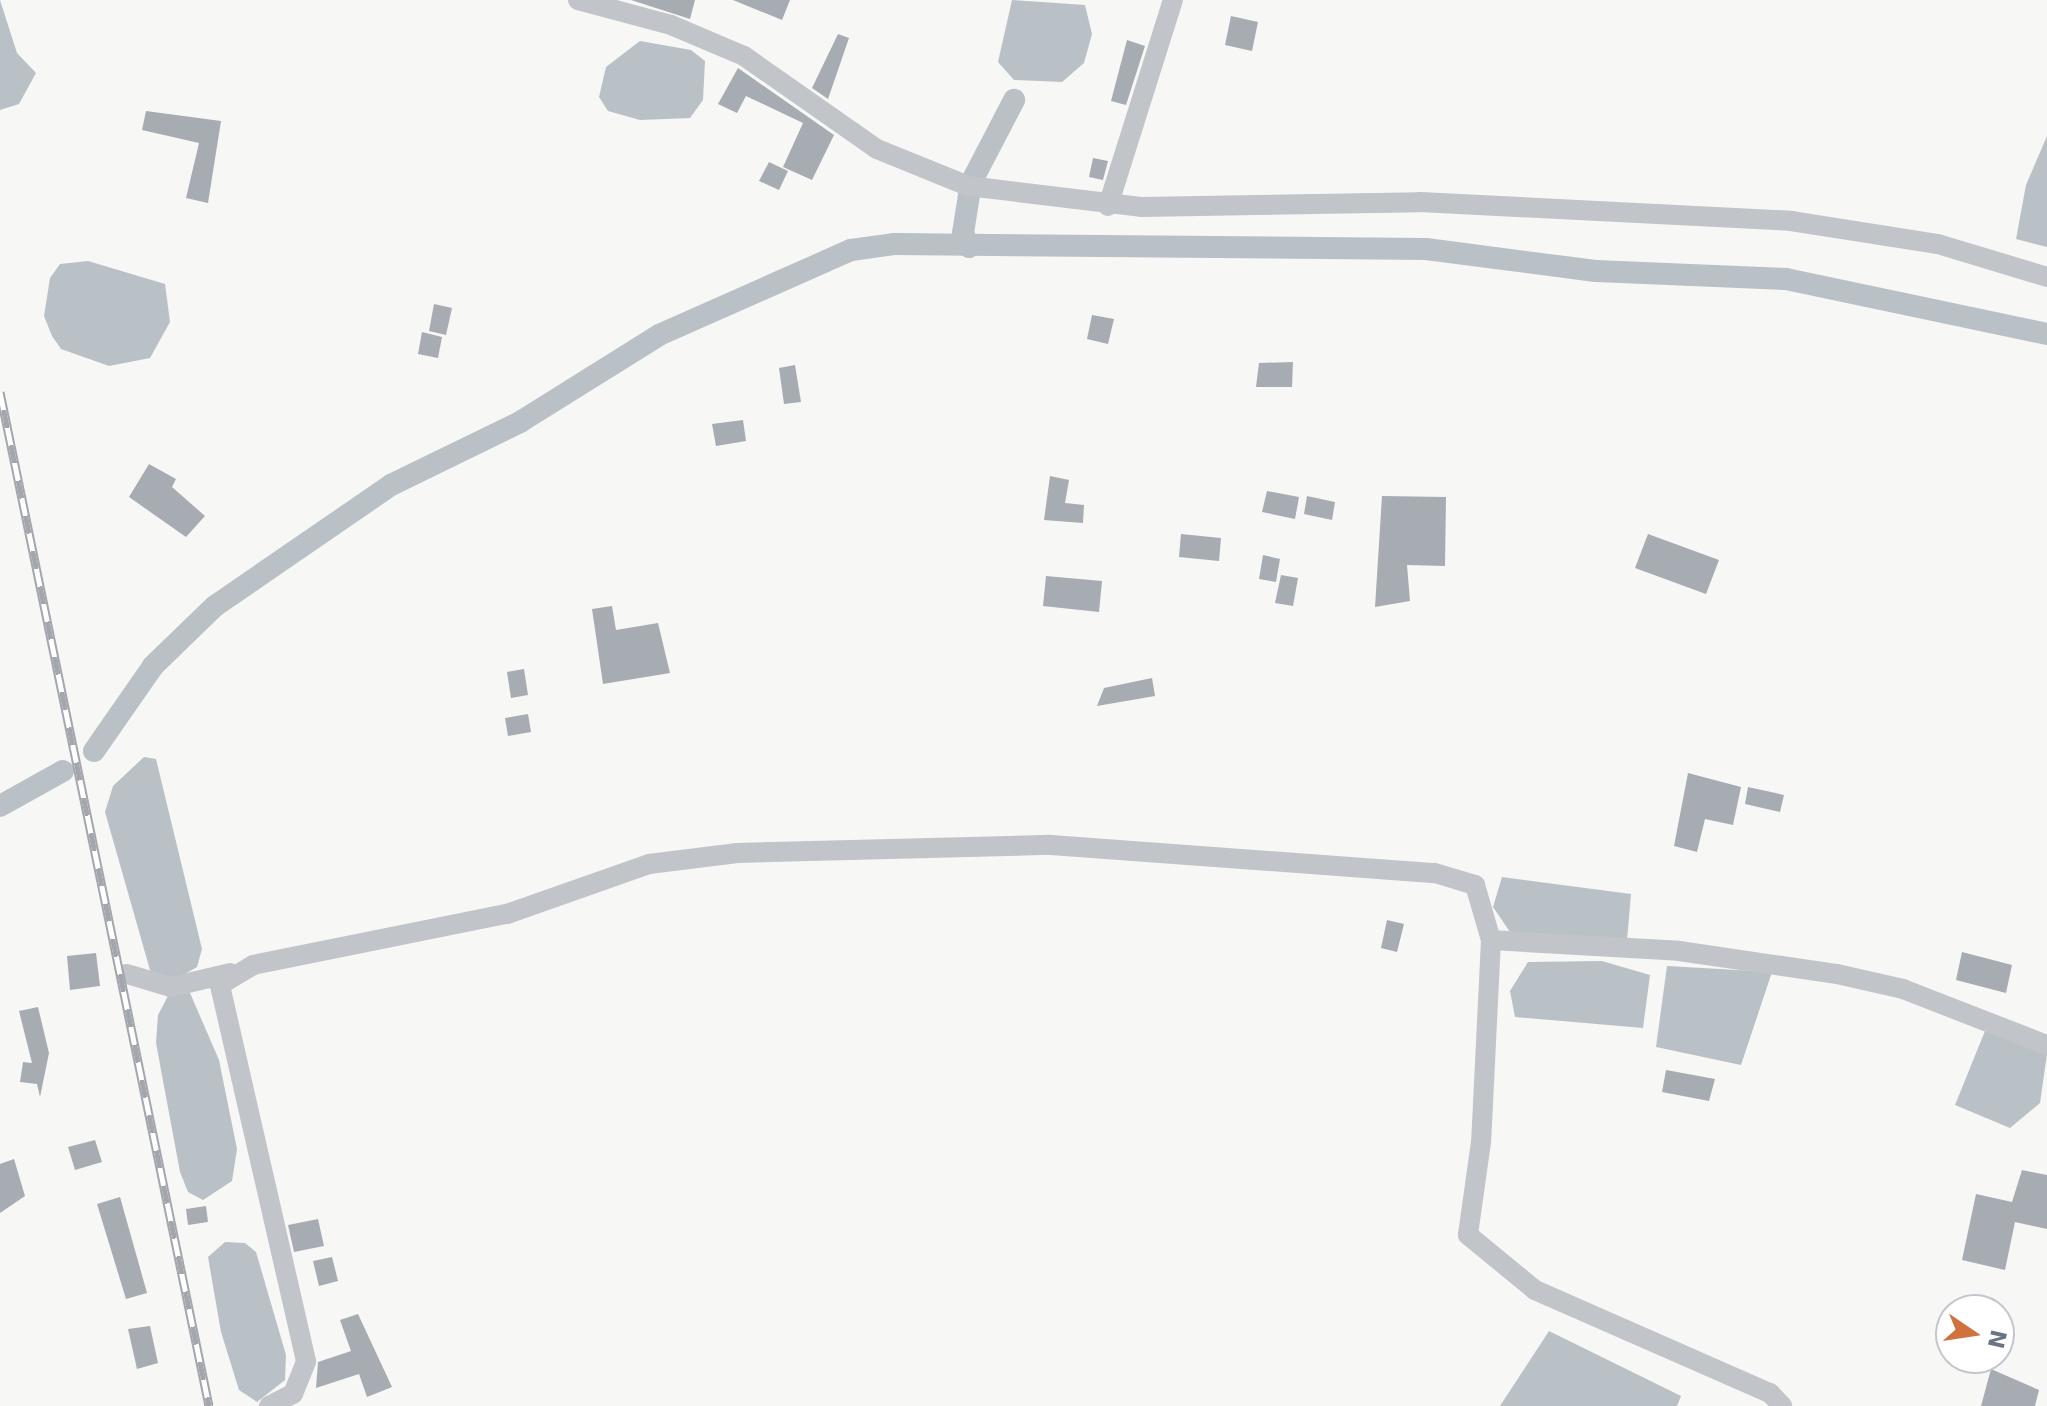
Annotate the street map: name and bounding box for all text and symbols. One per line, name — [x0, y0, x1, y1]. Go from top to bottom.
north arrow — [1935, 1294, 2015, 1374]
text: N — [1983, 1327, 2011, 1351]

